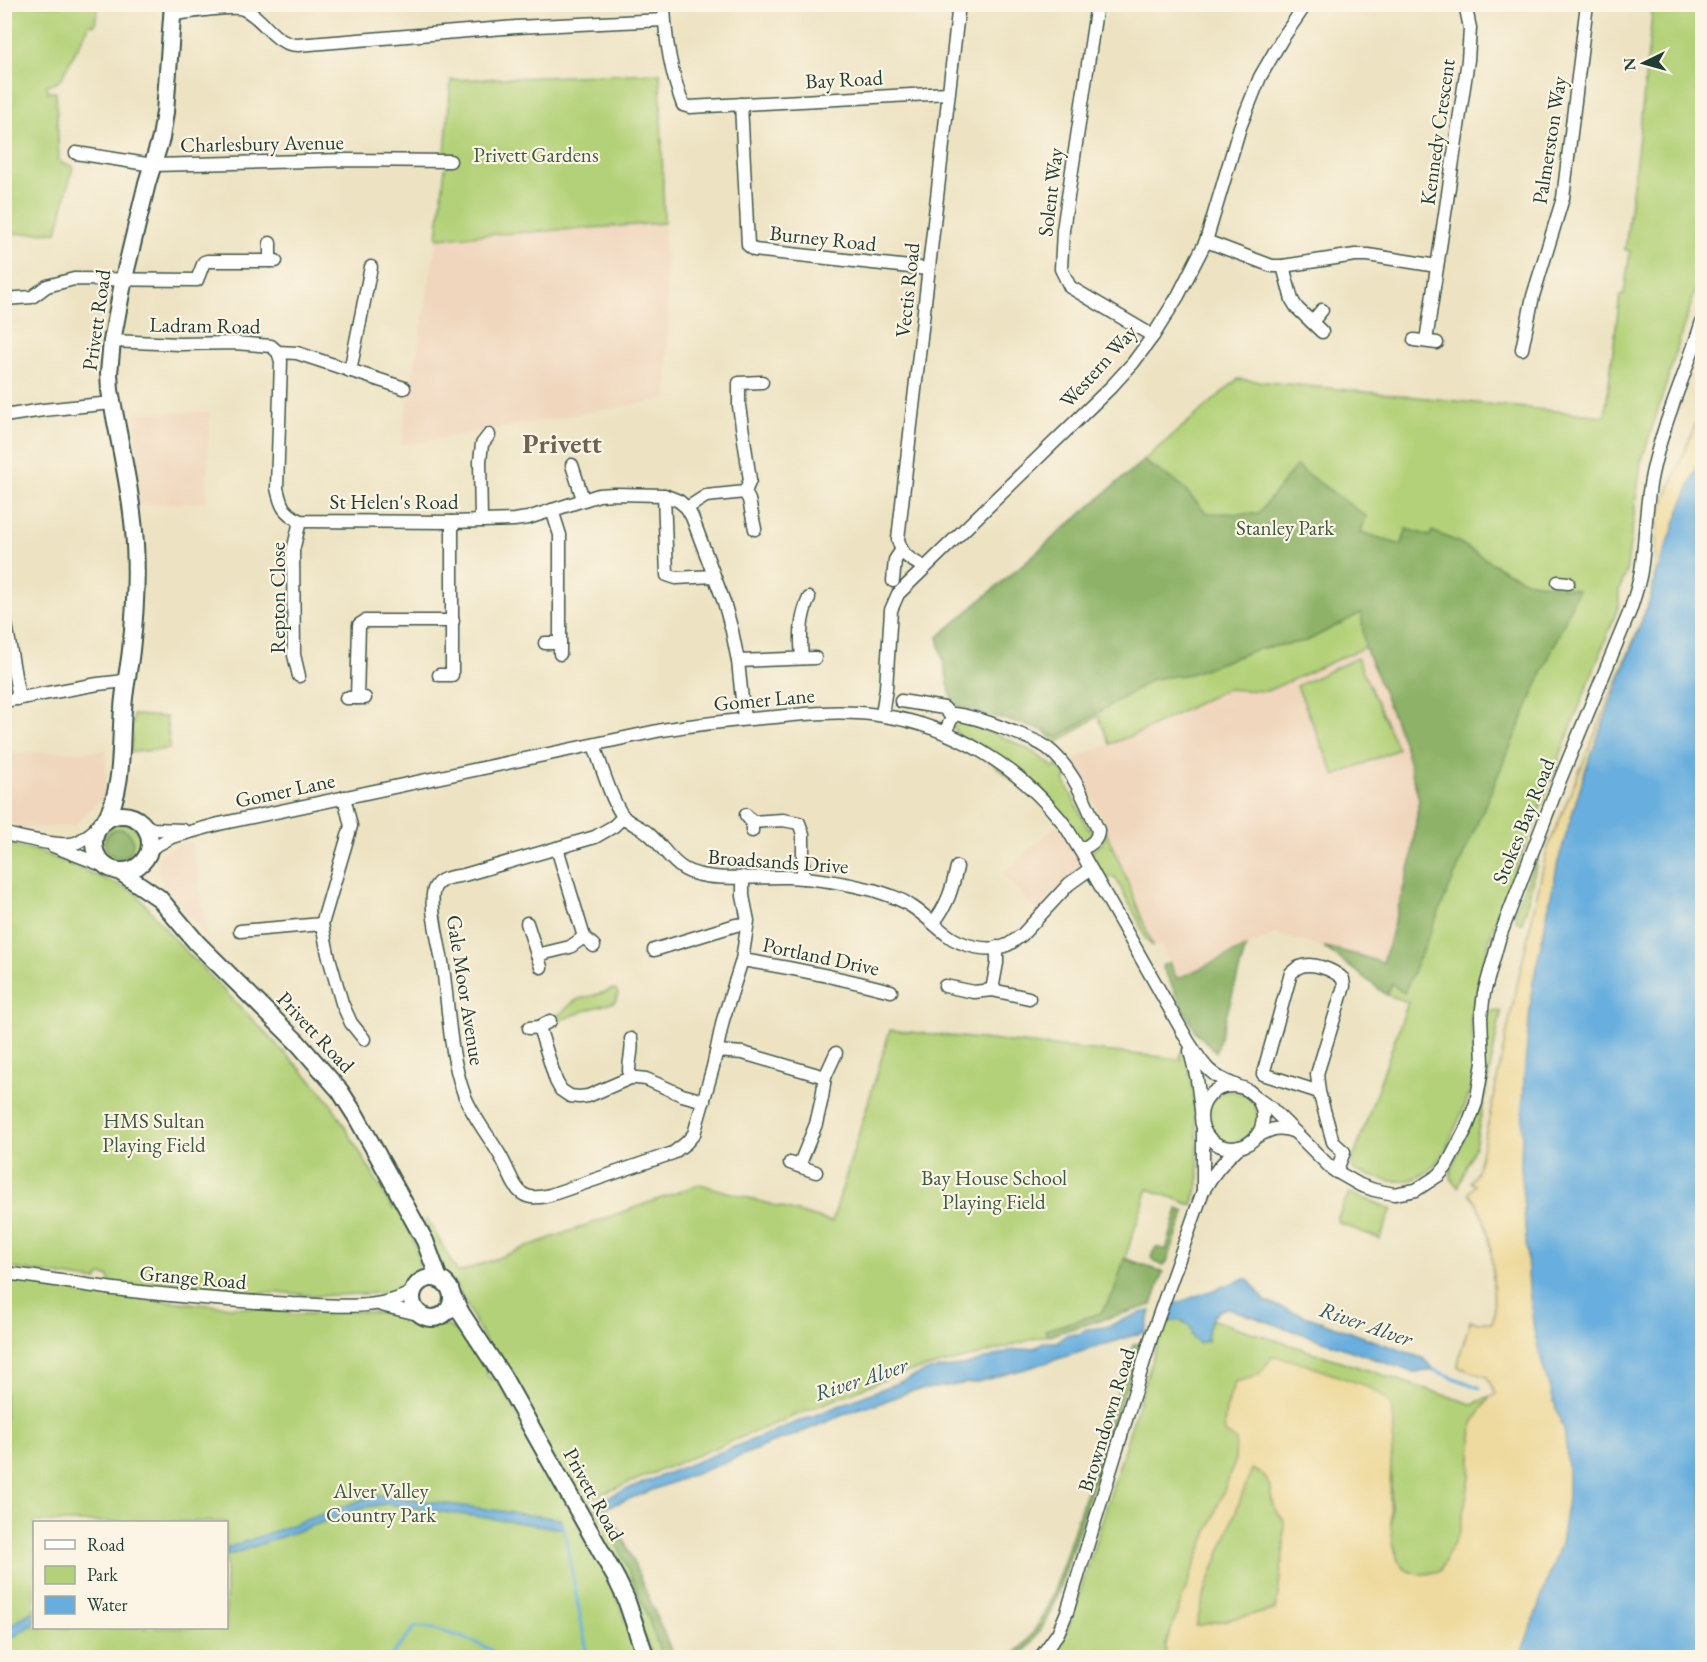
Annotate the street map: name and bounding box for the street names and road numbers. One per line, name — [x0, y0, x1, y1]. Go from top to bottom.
street label: Kennedy Crescent — [1413, 57, 1461, 207]
street label: Bay Road — [804, 63, 884, 95]
street label: Palmerston Way — [1526, 73, 1573, 206]
street label: Charlesbury Avenue — [180, 128, 344, 158]
street label: Solent Way — [1031, 145, 1069, 238]
street label: Burney Road — [768, 219, 878, 257]
street label: Vectis Road — [889, 241, 925, 339]
street label: Privett Road — [76, 267, 117, 372]
street label: Ladram Road — [149, 311, 261, 339]
street label: Western Way — [1053, 318, 1143, 414]
street label: St Helen's Road — [329, 488, 459, 515]
street label: Repton Close — [264, 542, 291, 654]
street label: Gomer Lane — [712, 681, 816, 717]
street label: Stokes Bay Road — [1486, 754, 1561, 888]
street label: Gomer Lane — [233, 766, 337, 814]
street label: Broadsands Drive — [707, 843, 849, 879]
street label: Gale Moor Avenue — [441, 913, 491, 1067]
street label: Portland Drive — [760, 930, 882, 982]
street label: Privett Road — [271, 986, 361, 1079]
street label: Grange Road — [138, 1259, 248, 1295]
street label: Browndown Road — [1071, 1344, 1141, 1495]
street label: Privett Road — [557, 1443, 631, 1545]

